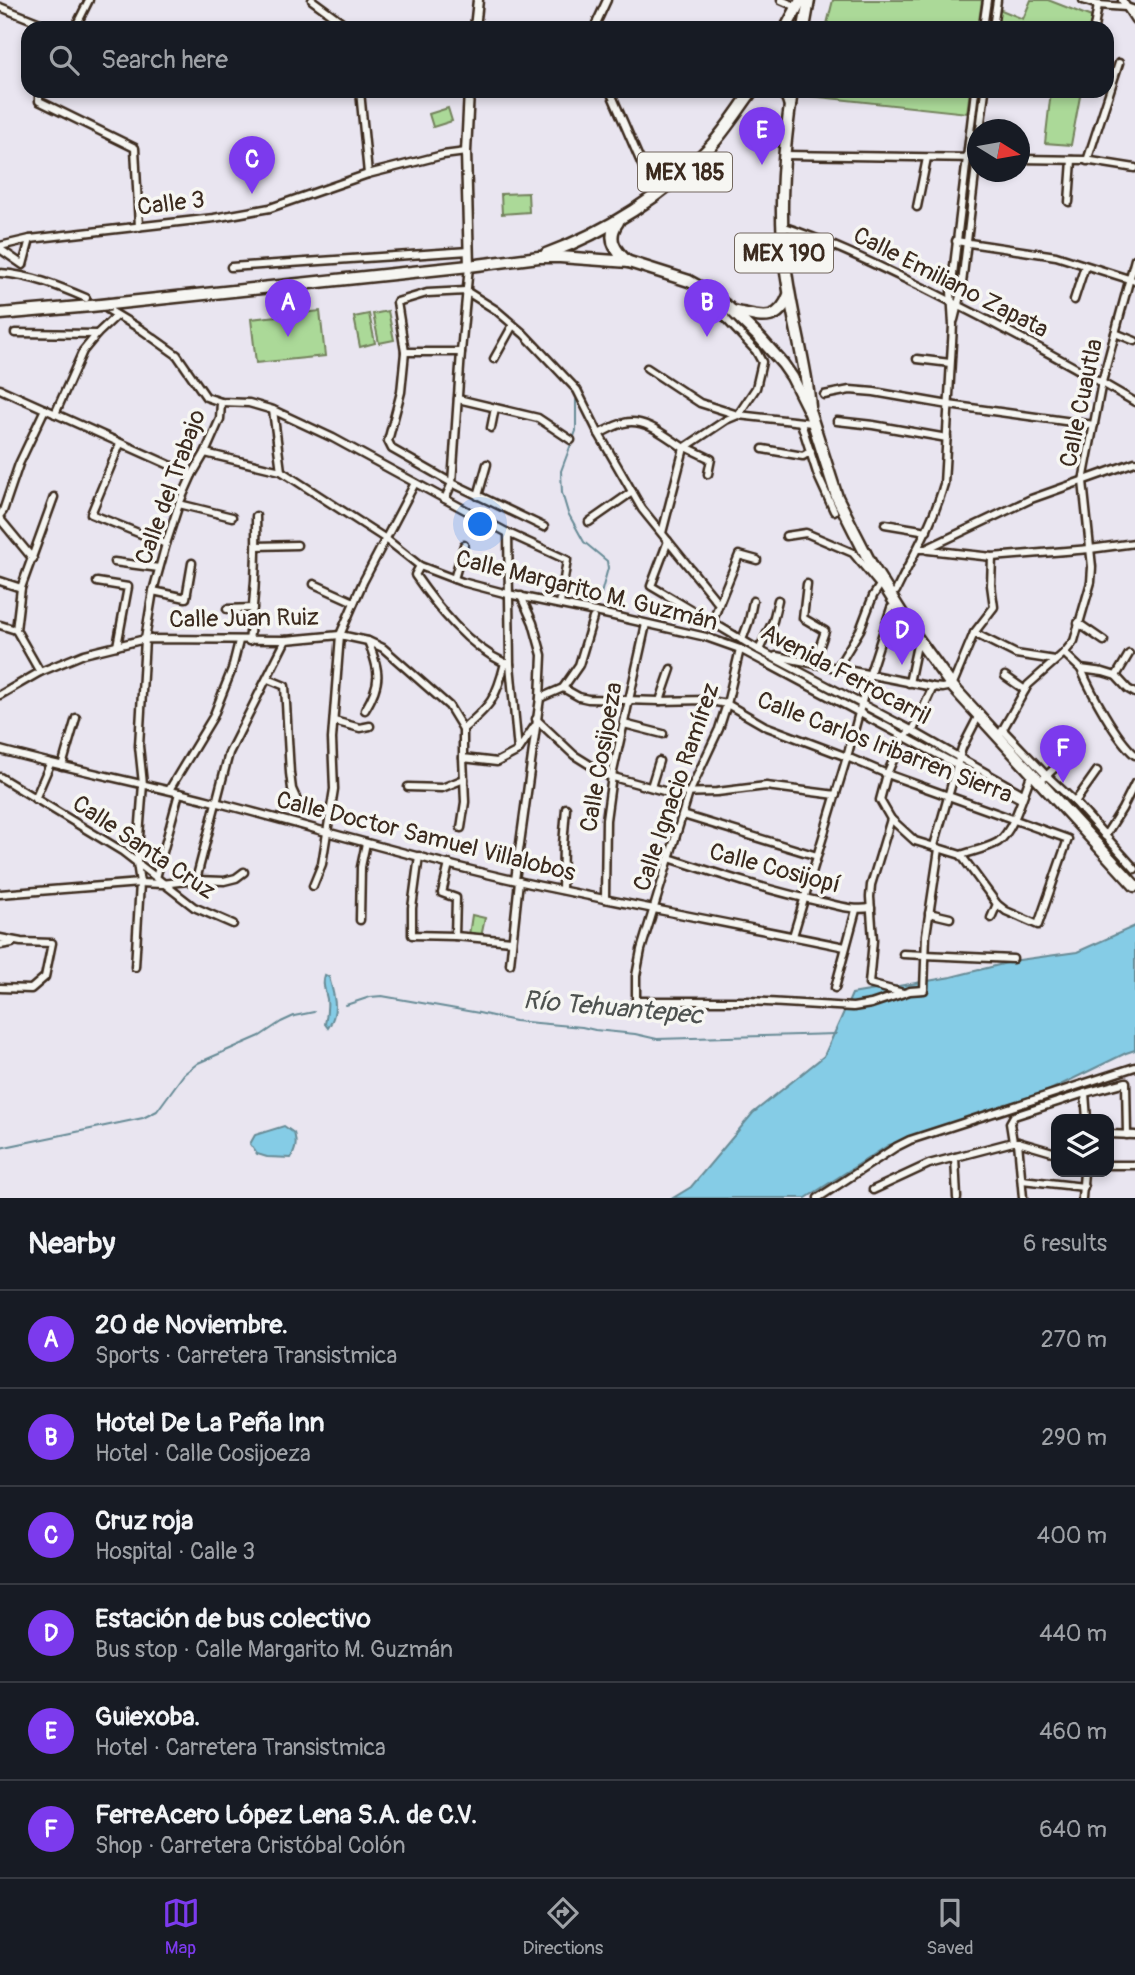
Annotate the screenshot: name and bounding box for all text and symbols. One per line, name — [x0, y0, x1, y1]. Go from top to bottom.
search box — [21, 21, 1114, 98]
icon: search — [45, 41, 83, 79]
text: Search here — [101, 44, 228, 76]
pin: E — [739, 107, 785, 165]
north arrow — [967, 119, 1030, 182]
pin: C — [229, 136, 275, 194]
road number: MEX 185 — [638, 153, 732, 192]
street label: Calle 3 — [136, 185, 206, 222]
street label: Calle Emiliano Zapata — [848, 221, 1053, 344]
road number: MEX 190 — [735, 234, 833, 272]
pin: A — [265, 279, 311, 337]
pin: B — [684, 279, 730, 337]
street label: Calle Cuautla — [1054, 336, 1109, 470]
street label: Calle del Trabajo — [129, 406, 212, 569]
your location — [463, 507, 497, 541]
street label: Calle Margarito M. Guzmán — [453, 544, 721, 637]
street label: Calle Juan Ruiz — [169, 603, 319, 634]
pin: D — [879, 607, 925, 665]
street label: Avenida Ferrocarril — [756, 618, 936, 731]
street label: Calle Ignacio Ramírez — [627, 679, 726, 895]
street label: Calle Cosijoeza — [574, 680, 629, 834]
street label: Calle Carlos Iribarren Sierra — [753, 685, 1017, 810]
pin: F — [1040, 725, 1086, 783]
street label: Calle Doctor Samuel Villalobos — [273, 785, 579, 888]
street label: Calle Santa Cruz — [67, 789, 221, 906]
street label: Calle Cosijopí — [706, 837, 843, 900]
water label: Río Tehuantepec — [522, 984, 706, 1032]
map controls — [1051, 1114, 1114, 1177]
button: layers — [1051, 1114, 1114, 1177]
text: Nearby — [28, 1225, 115, 1262]
text: 6 results — [1023, 1229, 1107, 1258]
text: 20 de Noviembre. — [95, 1309, 288, 1341]
text: A — [44, 1325, 58, 1354]
text: 270 m — [1041, 1325, 1107, 1354]
text: Sports · Carretera Transistmica — [95, 1341, 397, 1370]
text: Hotel De La Peña Inn — [95, 1407, 324, 1439]
text: B — [44, 1423, 58, 1452]
text: 290 m — [1041, 1423, 1107, 1452]
text: Hotel · Calle Cosijoeza — [95, 1439, 311, 1468]
text: Cruz roja — [95, 1505, 193, 1537]
text: C — [44, 1521, 58, 1550]
text: 400 m — [1037, 1521, 1107, 1550]
text: Hospital · Calle 3 — [95, 1537, 255, 1566]
text: Estación de bus colectivo — [95, 1603, 371, 1635]
text: D — [44, 1619, 58, 1648]
text: 440 m — [1039, 1619, 1107, 1648]
text: Bus stop · Calle Margarito M. Guzmán — [95, 1635, 453, 1664]
text: Guiexoba. — [95, 1701, 200, 1733]
text: E — [45, 1717, 57, 1746]
text: 460 m — [1039, 1717, 1107, 1746]
text: Hotel · Carretera Transistmica — [95, 1733, 386, 1762]
text: FerreAcero López Lena S.A. de C.V. — [95, 1799, 477, 1831]
text: F — [44, 1815, 58, 1844]
text: 640 m — [1039, 1815, 1107, 1844]
text: Shop · Carretera Cristóbal Colón — [95, 1831, 405, 1860]
tab: Map — [162, 1894, 200, 1960]
tab: Directions — [523, 1894, 603, 1960]
tab: Saved — [926, 1894, 973, 1960]

